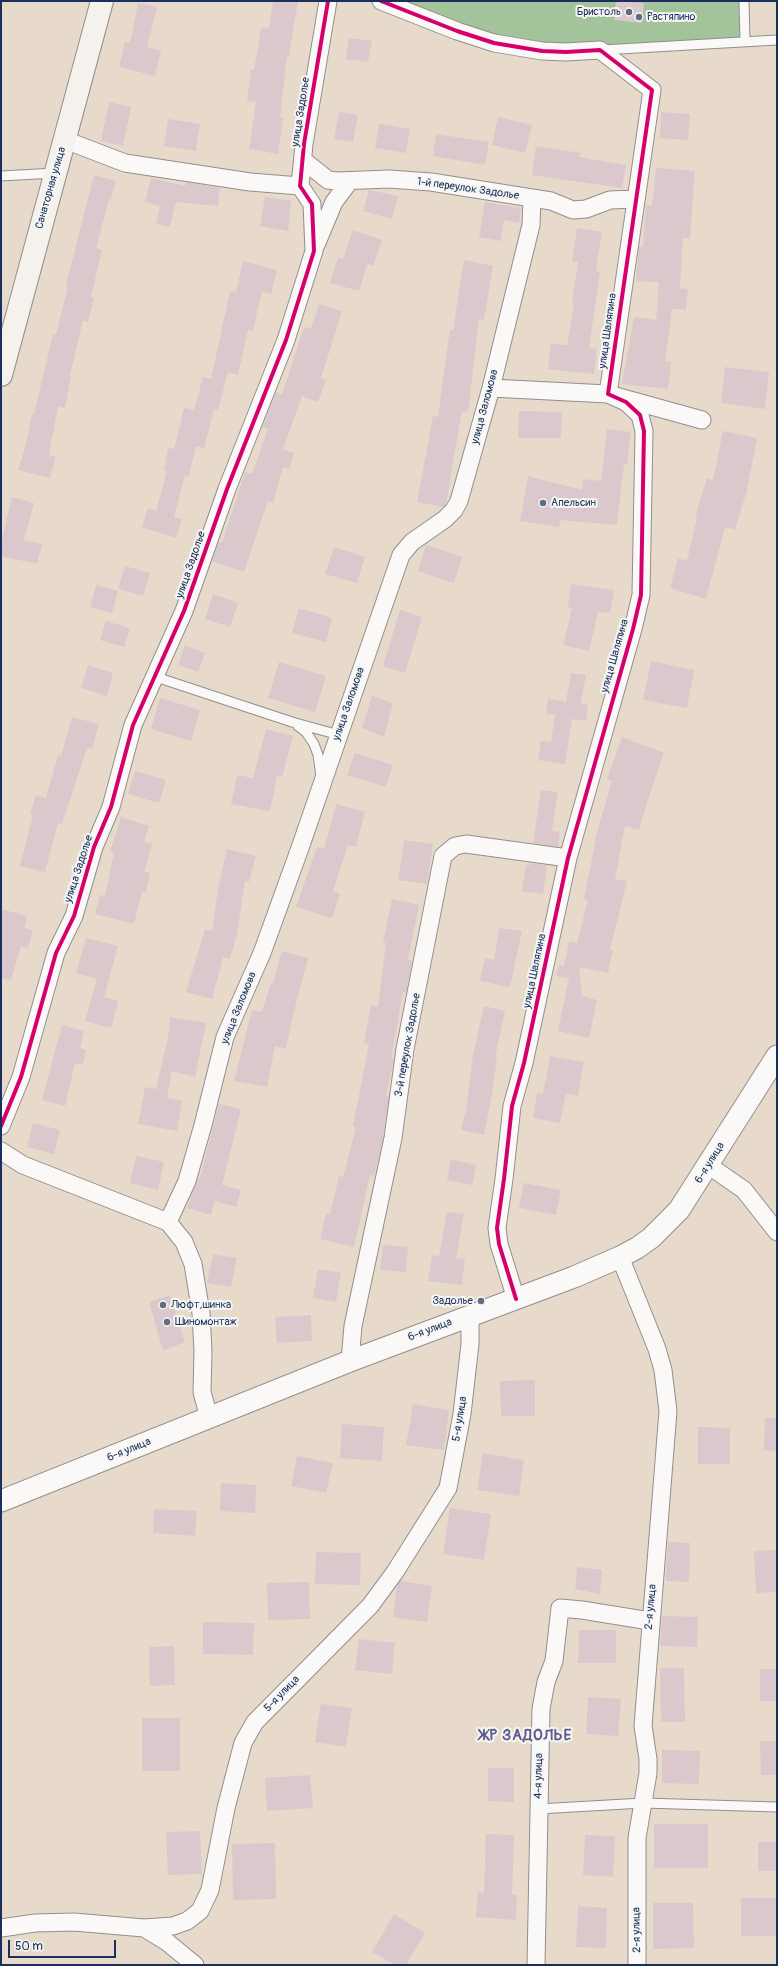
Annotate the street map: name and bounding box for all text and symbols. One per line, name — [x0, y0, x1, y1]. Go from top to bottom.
place label: Бристоль — [577, 5, 621, 19]
marker: Бристоль — [624, 7, 634, 17]
place label: Растяпино — [647, 10, 696, 24]
marker: Растяпино — [634, 12, 644, 22]
street label: улица Задолье — [289, 76, 313, 148]
street label: Санаторная улица — [33, 145, 69, 231]
street label: 1-й переулок Задолье — [416, 175, 520, 203]
street label: улица Шаляпина — [596, 292, 620, 370]
street label: улица Заломова — [469, 368, 501, 446]
place label: Апельсин — [551, 496, 596, 510]
marker: Апельсин — [538, 498, 548, 508]
street label: улица Задолье — [173, 530, 209, 600]
street label: улица Шаляпина — [598, 618, 632, 694]
street label: улица Заломова — [330, 666, 368, 742]
street label: улица Задолье — [62, 834, 96, 904]
street label: улица Шаляпина — [521, 932, 549, 1010]
street label: улица Заломова — [218, 970, 260, 1046]
street label: 3-й переулок Задолье — [392, 992, 424, 1098]
street label: 6-я улица — [692, 1140, 728, 1186]
place label: Задолье — [433, 1294, 473, 1308]
marker: Задолье — [476, 1296, 486, 1306]
place label: Люфт,шинка — [171, 1298, 231, 1312]
marker: Люфт,шинка — [158, 1300, 168, 1310]
place label: Шиномонтаж — [175, 1315, 237, 1329]
street label: 6-я улица — [406, 1316, 454, 1344]
marker: Шиномонтаж — [162, 1317, 172, 1327]
street label: 5-я улица — [450, 1395, 470, 1443]
street label: 6-я улица — [105, 1435, 153, 1465]
street label: 2-я улица — [642, 1584, 660, 1630]
street label: 5-я улица — [261, 1673, 303, 1715]
district label: ЖР ЗАДОЛЬЕ — [480, 1727, 572, 1745]
street label: 4-я улица — [532, 1753, 546, 1799]
street label: 2-я улица — [630, 1907, 644, 1953]
scale bar — [10, 1932, 118, 1958]
text: 50 m — [15, 1939, 43, 1954]

